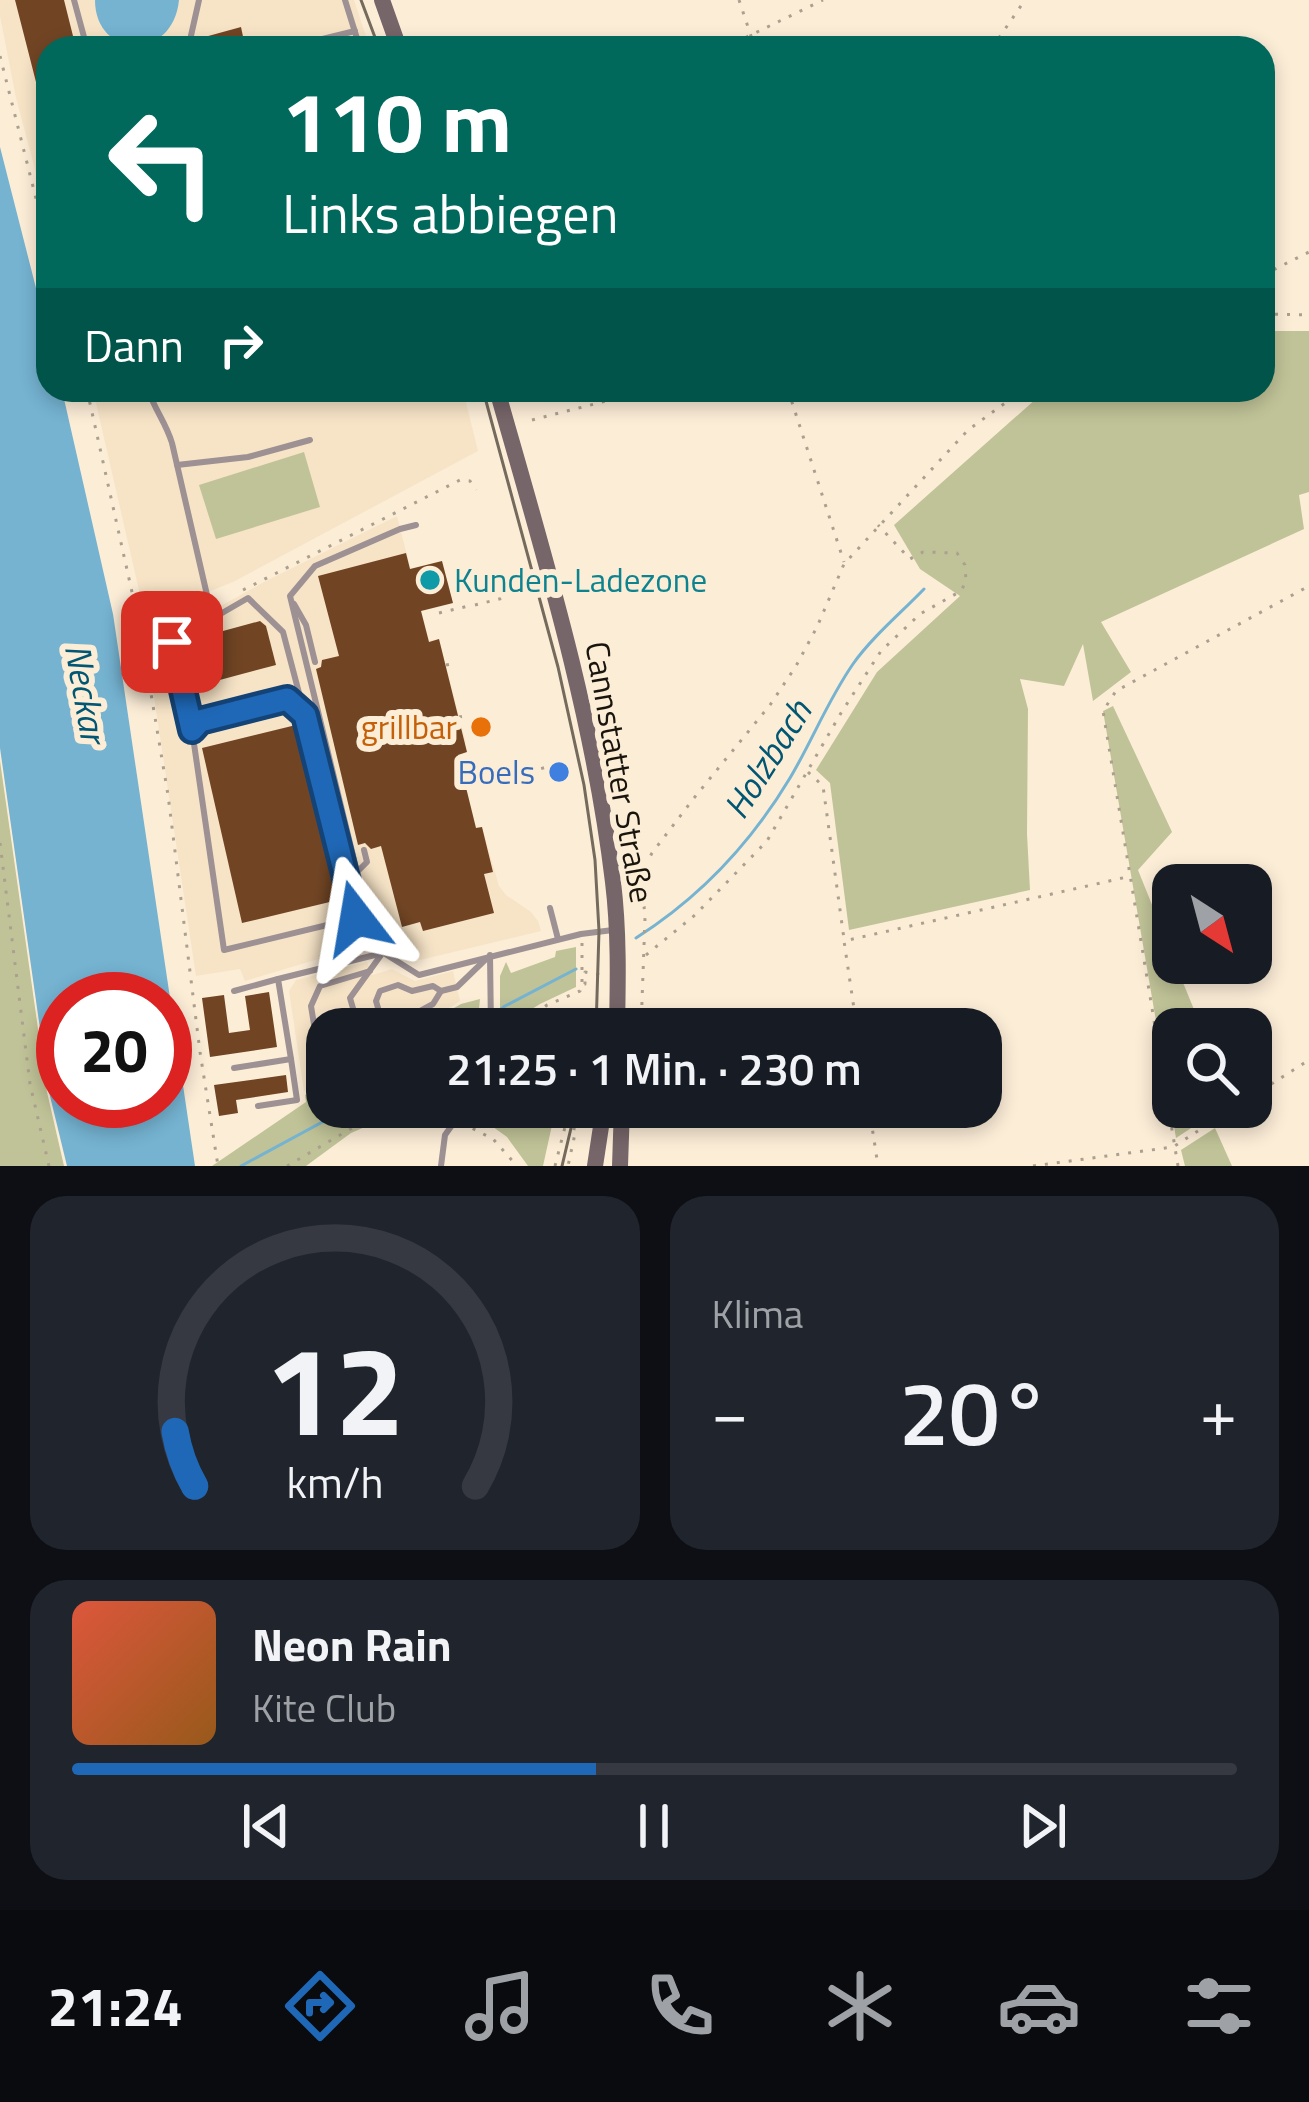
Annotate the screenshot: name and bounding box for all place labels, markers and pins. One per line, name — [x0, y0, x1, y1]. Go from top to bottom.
place label: Kunden-Ladezone — [454, 555, 707, 605]
marker: Kunden-Ladezone — [417, 567, 443, 593]
pin — [121, 591, 223, 693]
place label: grillbar — [361, 702, 457, 752]
marker: grillbar — [468, 714, 494, 740]
place label: Boels — [458, 747, 535, 797]
marker: Boels — [546, 759, 572, 785]

